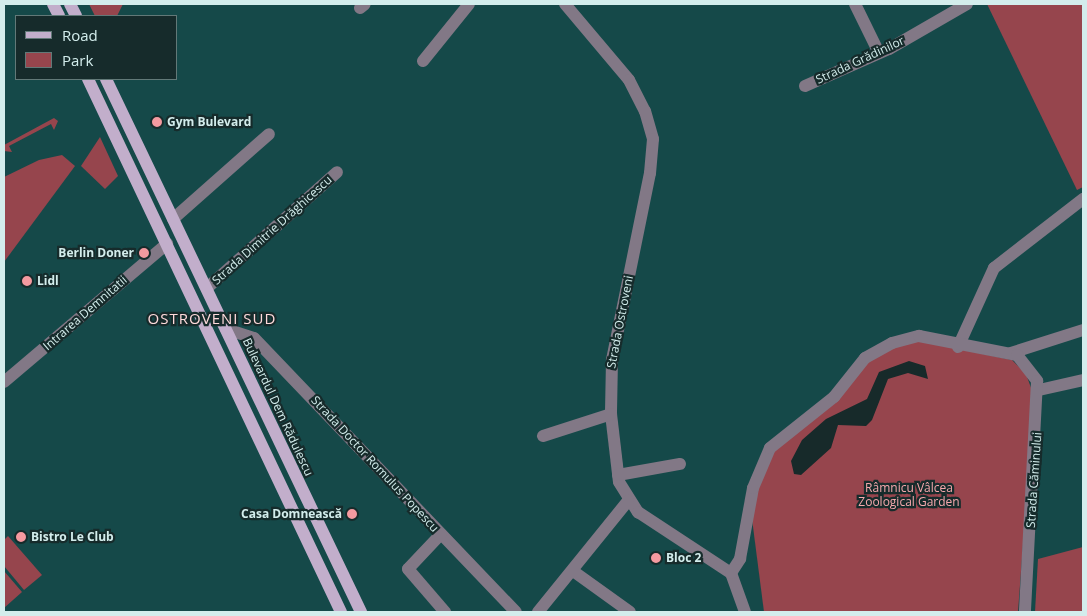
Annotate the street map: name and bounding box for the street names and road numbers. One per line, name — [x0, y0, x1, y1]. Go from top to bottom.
street label: Strada Grădinilor — [814, 33, 906, 87]
street label: Strada Dimitrie Drăghicescu — [209, 172, 335, 288]
street label: Intrarea Demnitatii — [40, 273, 130, 353]
street label: Strada Ostroveni — [604, 274, 636, 370]
street label: Bulevardul Dem Rădulescu — [240, 336, 316, 478]
street label: Strada Doctor Romulus Popescu — [308, 393, 442, 535]
street label: Strada Căminului — [1023, 432, 1045, 528]

